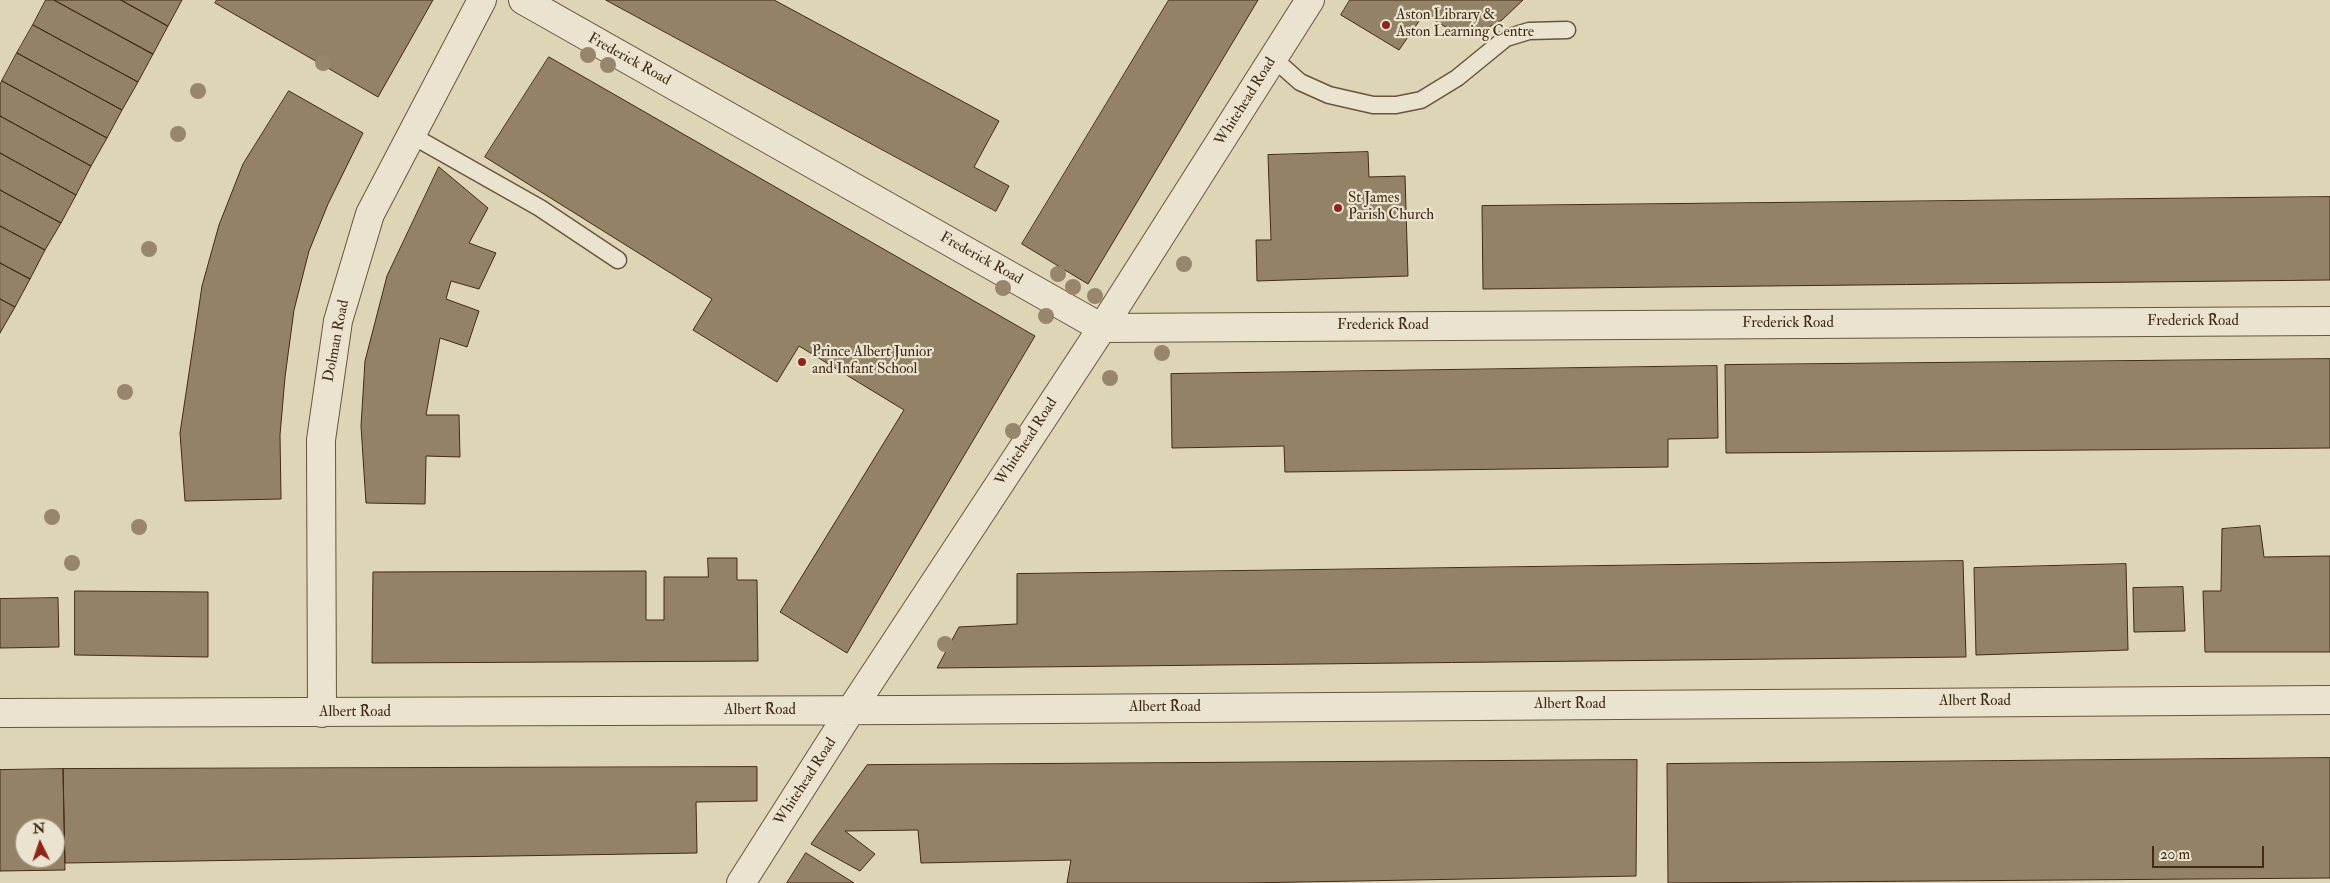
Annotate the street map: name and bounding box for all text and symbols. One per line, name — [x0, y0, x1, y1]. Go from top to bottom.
place label: Aston Library & Aston Learning Centre — [1396, 7, 1534, 42]
marker: Aston Library & Aston Learning Centre — [1380, 19, 1392, 31]
street label: Frederick Road — [585, 30, 673, 90]
street label: Whitehead Road — [1212, 55, 1280, 149]
place label: St James Parish Church — [1348, 190, 1434, 225]
marker: St James Parish Church — [1332, 202, 1344, 214]
street label: Frederick Road — [937, 229, 1025, 289]
street label: Dolman Road — [320, 298, 354, 384]
street label: Frederick Road — [2147, 313, 2239, 331]
street label: Frederick Road — [1742, 315, 1834, 333]
street label: Frederick Road — [1337, 317, 1429, 335]
place label: Prince Albert Junior and Infant School — [812, 344, 932, 379]
marker: Prince Albert Junior and Infant School — [796, 356, 808, 368]
street label: Whitehead Road — [992, 395, 1062, 489]
street label: Albert Road — [1939, 693, 2011, 711]
street label: Albert Road — [1534, 696, 1606, 714]
street label: Albert Road — [1129, 699, 1201, 717]
street label: Albert Road — [724, 702, 796, 720]
street label: Albert Road — [319, 704, 391, 722]
street label: Whitehead Road — [771, 735, 841, 829]
north arrow — [15, 818, 65, 868]
text: N — [32, 820, 46, 837]
scale bar — [2155, 836, 2268, 868]
text: 20 m — [2160, 845, 2190, 864]

